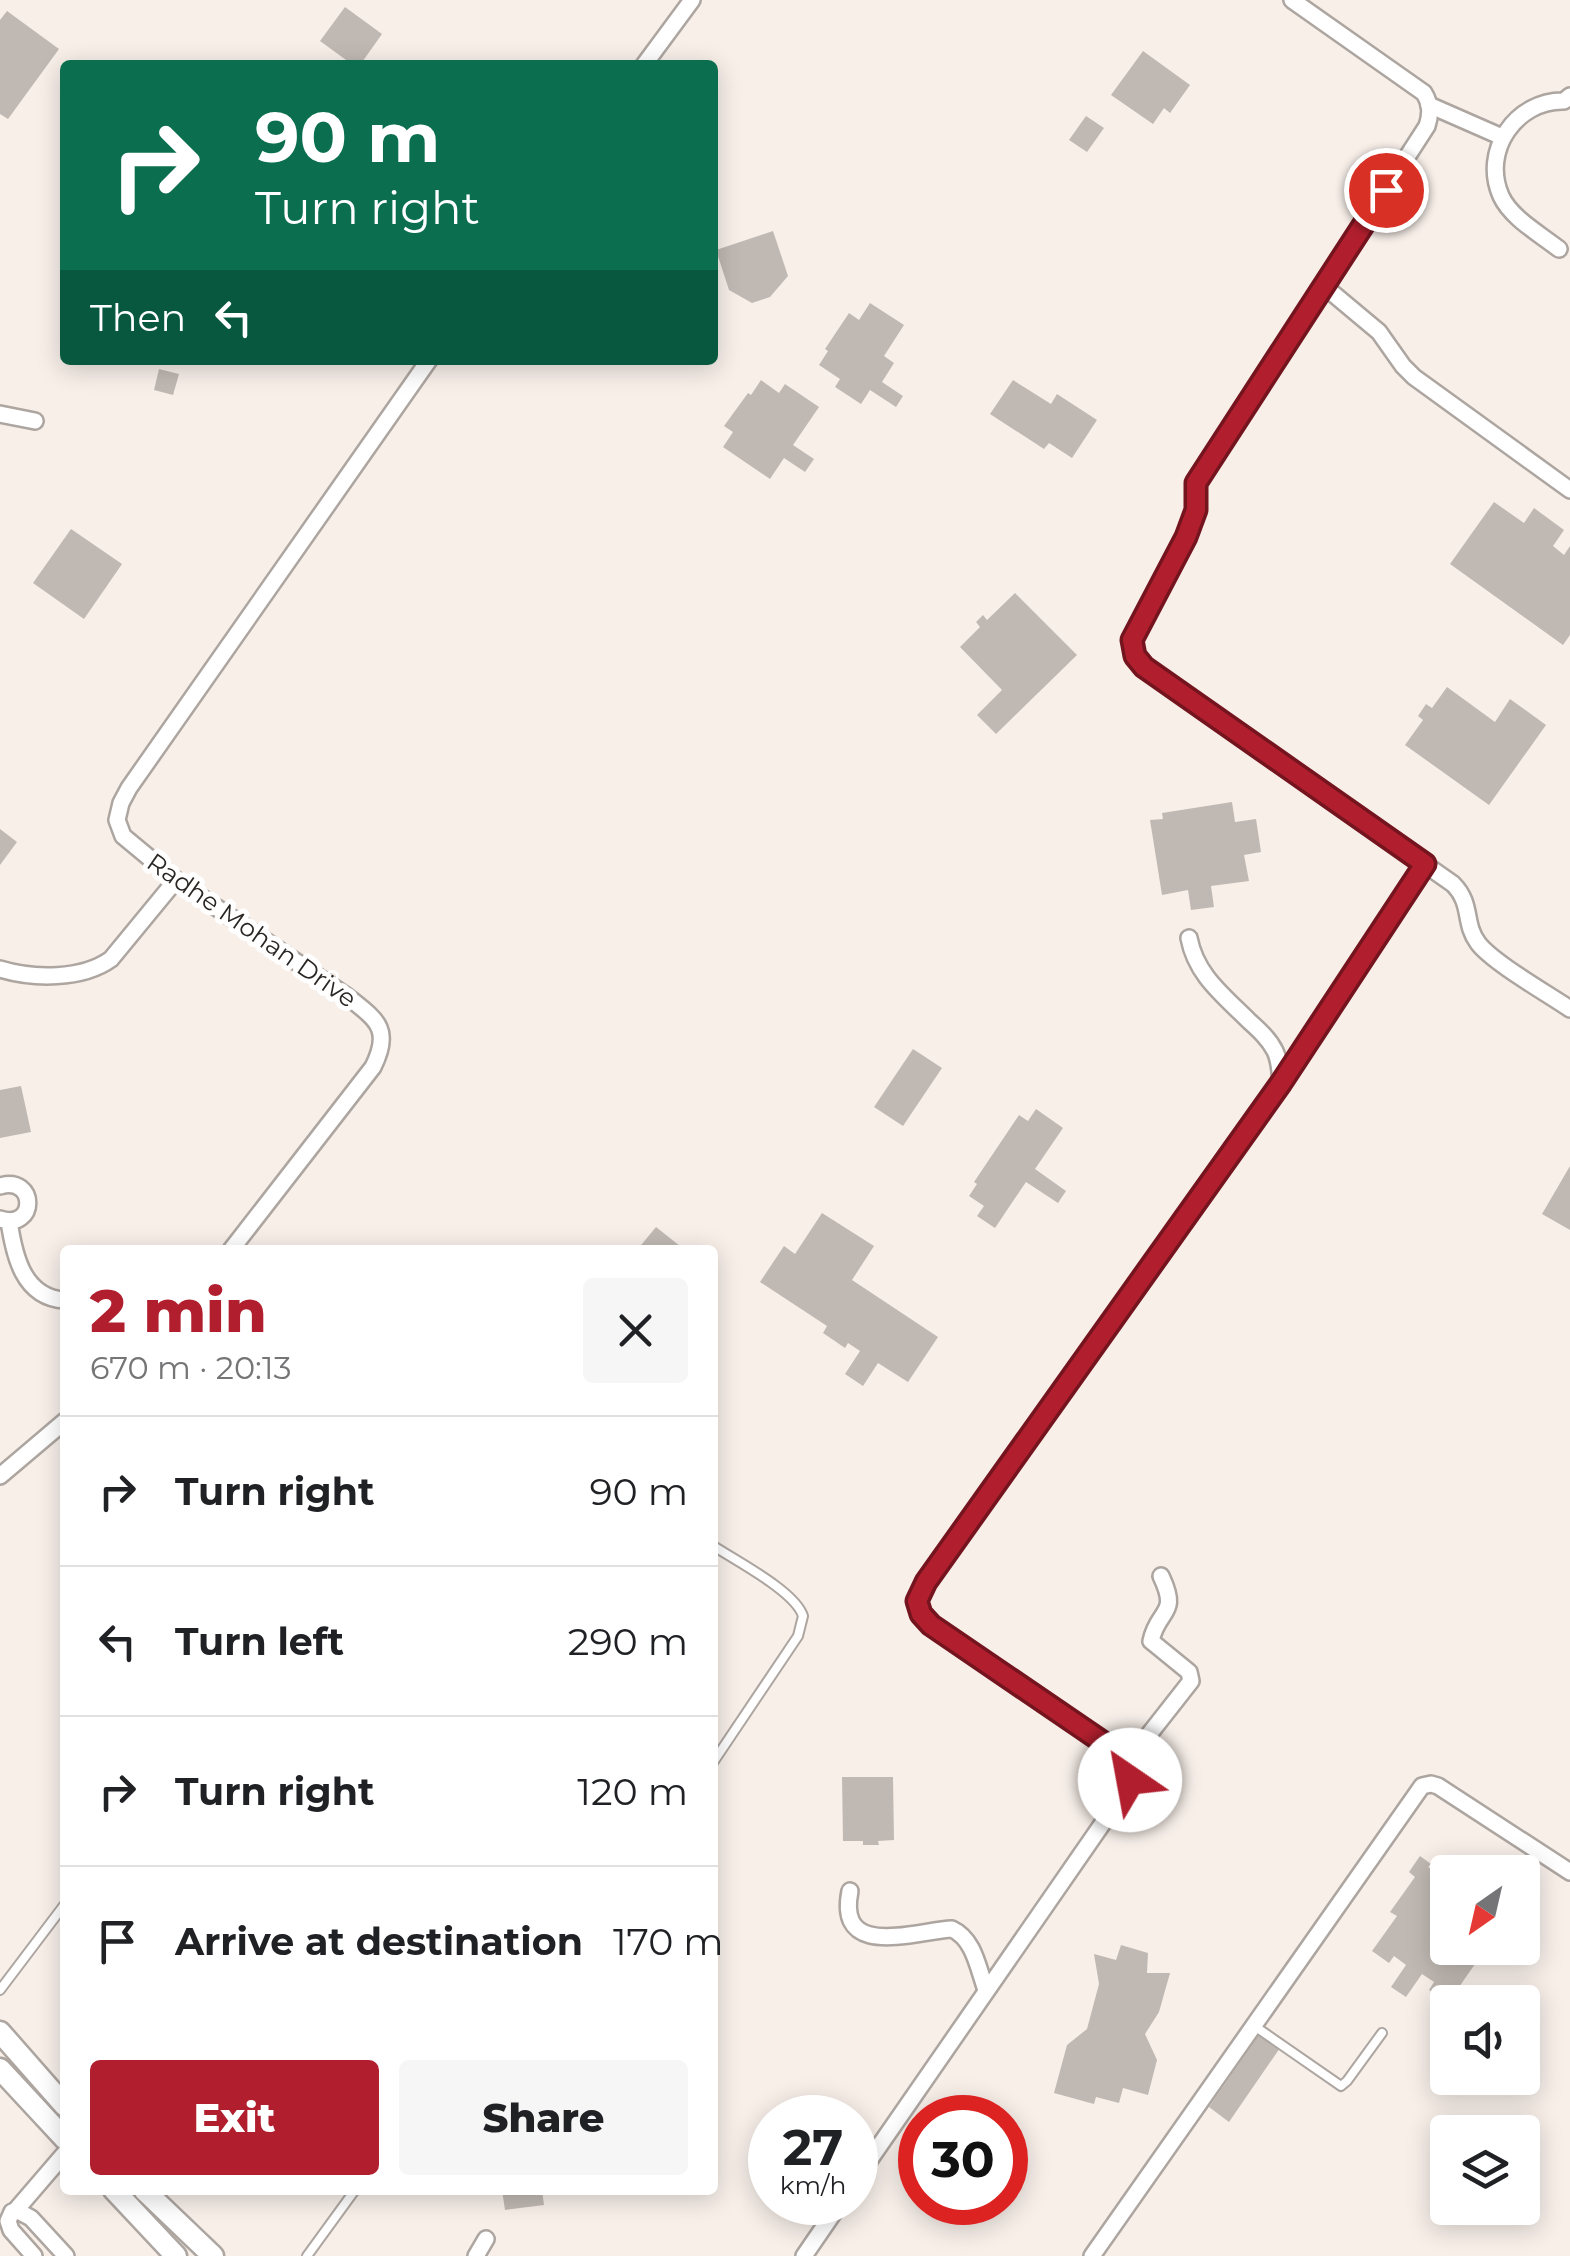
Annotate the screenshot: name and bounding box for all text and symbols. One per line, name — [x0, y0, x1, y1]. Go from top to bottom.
text: 90 m — [255, 94, 440, 180]
icon: right — [90, 100, 220, 230]
pin — [1344, 148, 1429, 233]
icon: arrive — [1359, 163, 1414, 218]
text: Turn right — [255, 180, 480, 235]
icon: left — [206, 290, 261, 345]
text: Then — [90, 294, 186, 341]
street label: Radhe Mohan Drive — [142, 846, 362, 1014]
text: 2 min — [90, 1274, 267, 1347]
button: close — [583, 1278, 688, 1383]
text: 670 m · 20:13 — [90, 1348, 291, 1387]
icon: right — [90, 1464, 145, 1519]
text: Turn right — [175, 1468, 374, 1515]
text: 90 m — [589, 1468, 688, 1515]
icon: left — [90, 1614, 145, 1669]
text: Turn left — [175, 1618, 344, 1665]
text: 290 m — [568, 1618, 688, 1665]
position arrow — [1078, 1728, 1182, 1832]
icon: right — [90, 1764, 145, 1819]
text: Turn right — [175, 1768, 374, 1815]
text: 120 m — [577, 1768, 688, 1815]
north arrow — [1430, 1855, 1540, 1965]
map controls — [1430, 1855, 1540, 2225]
icon: arrive — [90, 1914, 145, 1969]
text: Arrive at destination — [175, 1918, 583, 1965]
text: 170 m — [613, 1918, 724, 1965]
button: sound — [1430, 1985, 1540, 2095]
button: Exit — [90, 2060, 379, 2175]
button: Share — [399, 2060, 688, 2175]
speed limit sign: 30 — [898, 2095, 1028, 2225]
button: layers — [1430, 2115, 1540, 2225]
text: 27 — [783, 2117, 843, 2178]
text: km/h — [780, 2170, 846, 2200]

